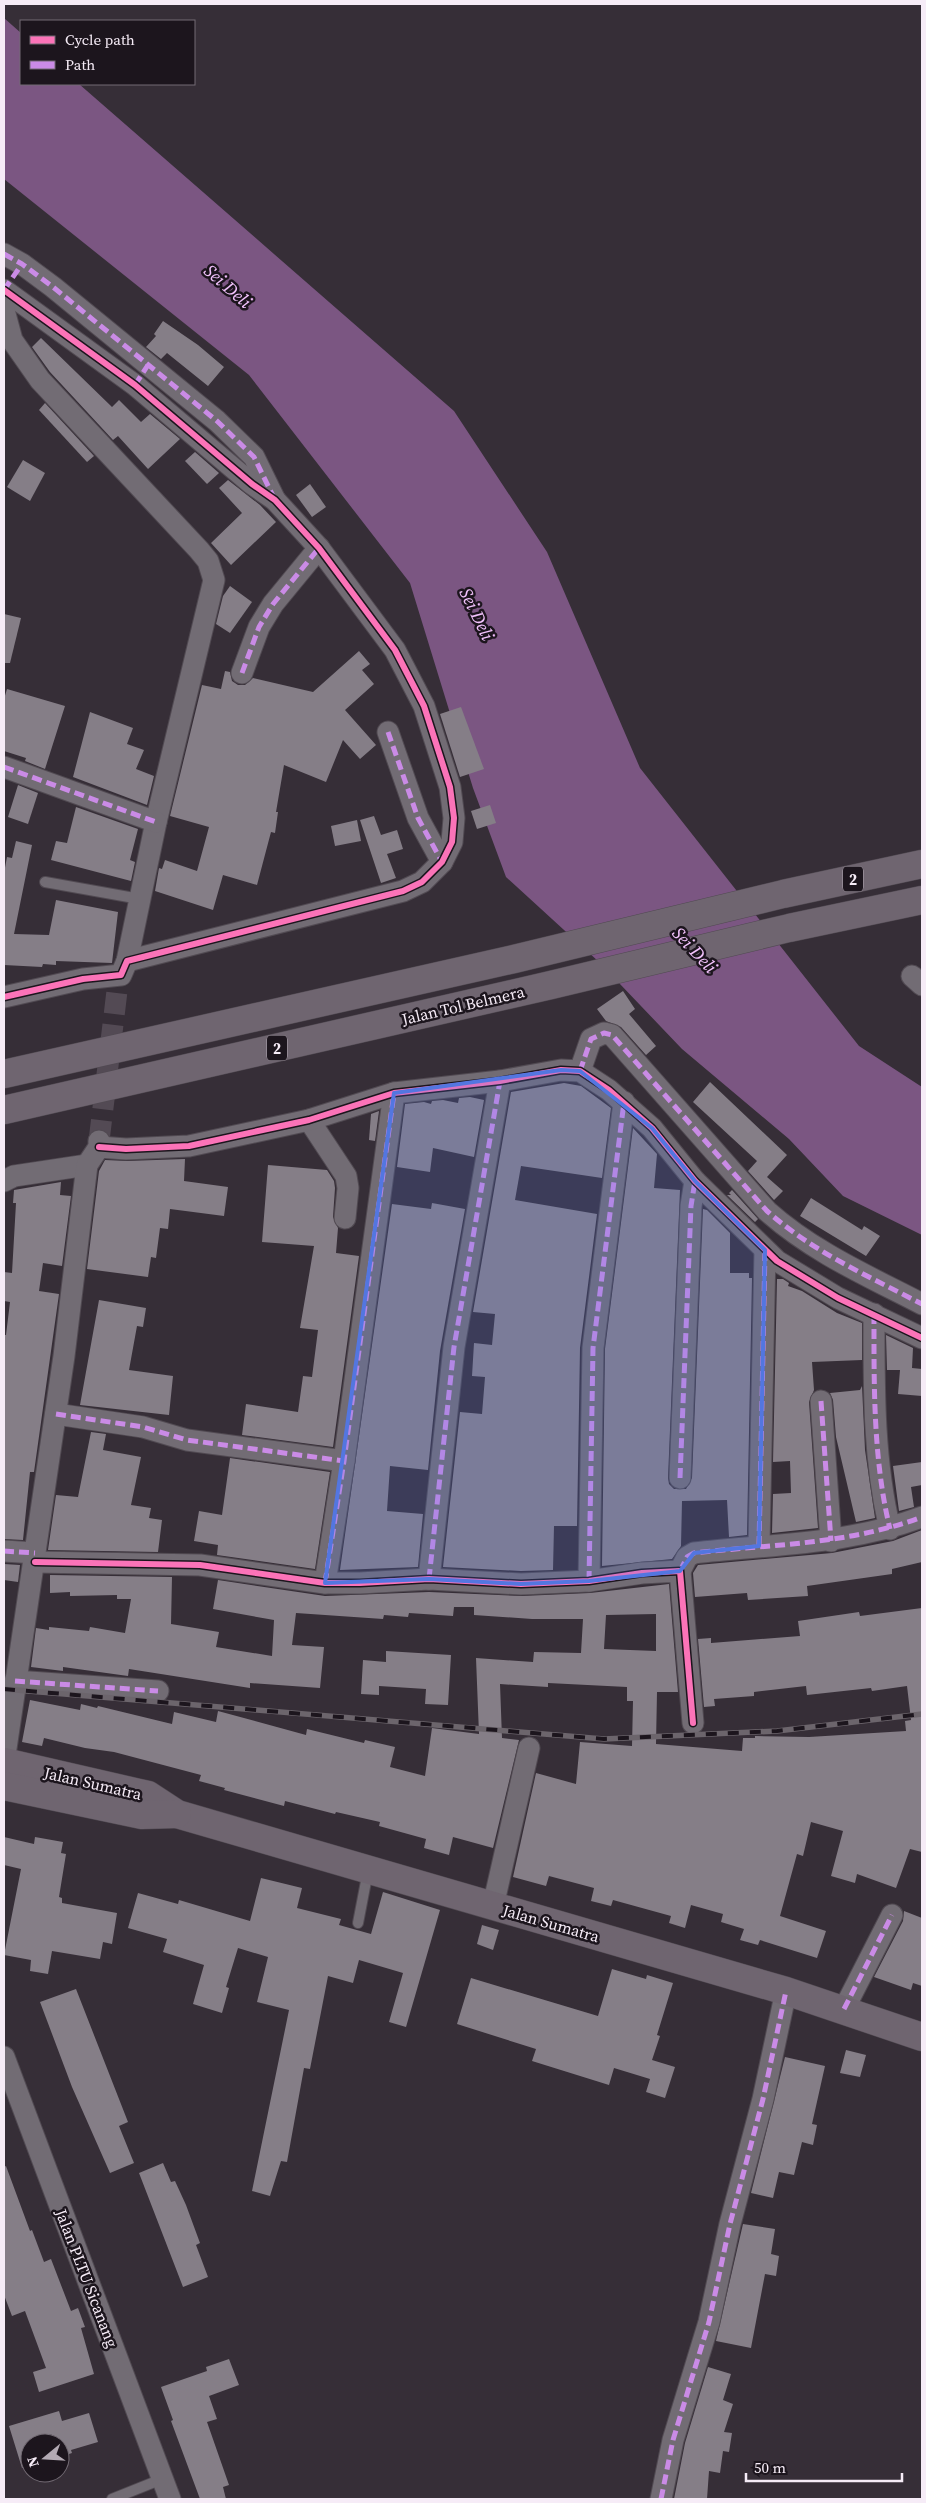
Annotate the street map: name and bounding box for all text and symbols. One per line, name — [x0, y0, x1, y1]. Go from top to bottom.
legend — [20, 20, 195, 85]
text: Cycle path — [65, 29, 135, 50]
text: Path — [65, 54, 95, 75]
water label: Sei Deli — [199, 258, 258, 314]
water label: Sei Deli — [454, 583, 501, 645]
road number: 2 — [843, 866, 863, 892]
water label: Sei Deli — [667, 921, 724, 979]
street label: Jalan Tol Belmera — [399, 980, 527, 1030]
road number: 2 — [267, 1036, 287, 1060]
street label: Jalan Sumatra — [41, 1761, 145, 1805]
street label: Jalan Sumatra — [499, 1898, 603, 1948]
street label: Jalan PLTU Sicanang — [50, 2205, 124, 2350]
north arrow — [20, 2433, 70, 2483]
scale bar — [746, 2450, 902, 2482]
text: N — [22, 2454, 44, 2470]
text: 50 m — [754, 2457, 786, 2478]

